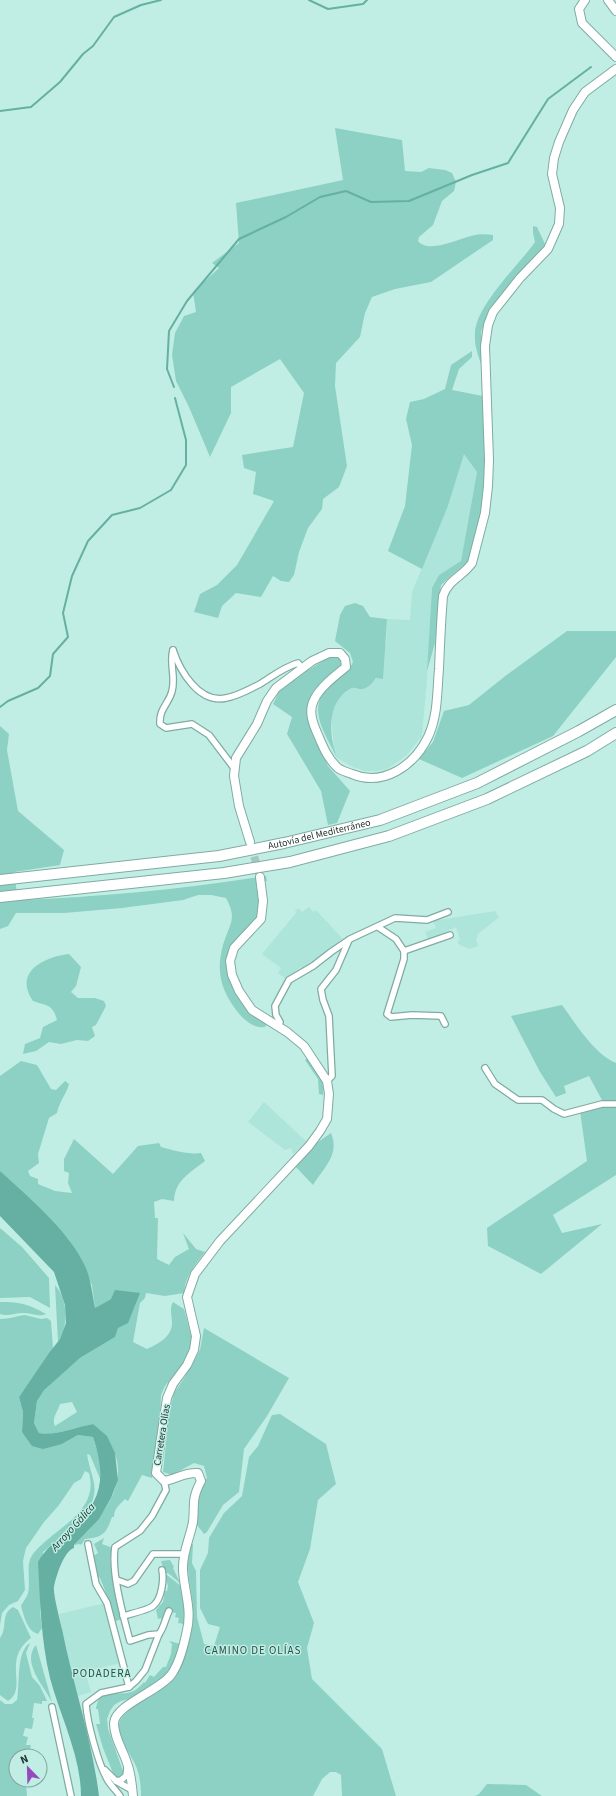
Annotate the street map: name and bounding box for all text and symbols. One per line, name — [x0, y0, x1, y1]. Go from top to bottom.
street label: Autovía del Mediterráneo — [267, 815, 372, 853]
street label: Carretera Olías — [150, 1403, 174, 1467]
water label: Arroyo Gálica — [47, 1500, 99, 1555]
district label: CAMINO DE OLÍAS — [205, 1643, 301, 1658]
district label: PODADERA — [73, 1666, 131, 1681]
north arrow — [8, 1748, 48, 1788]
text: N — [18, 1751, 31, 1768]

